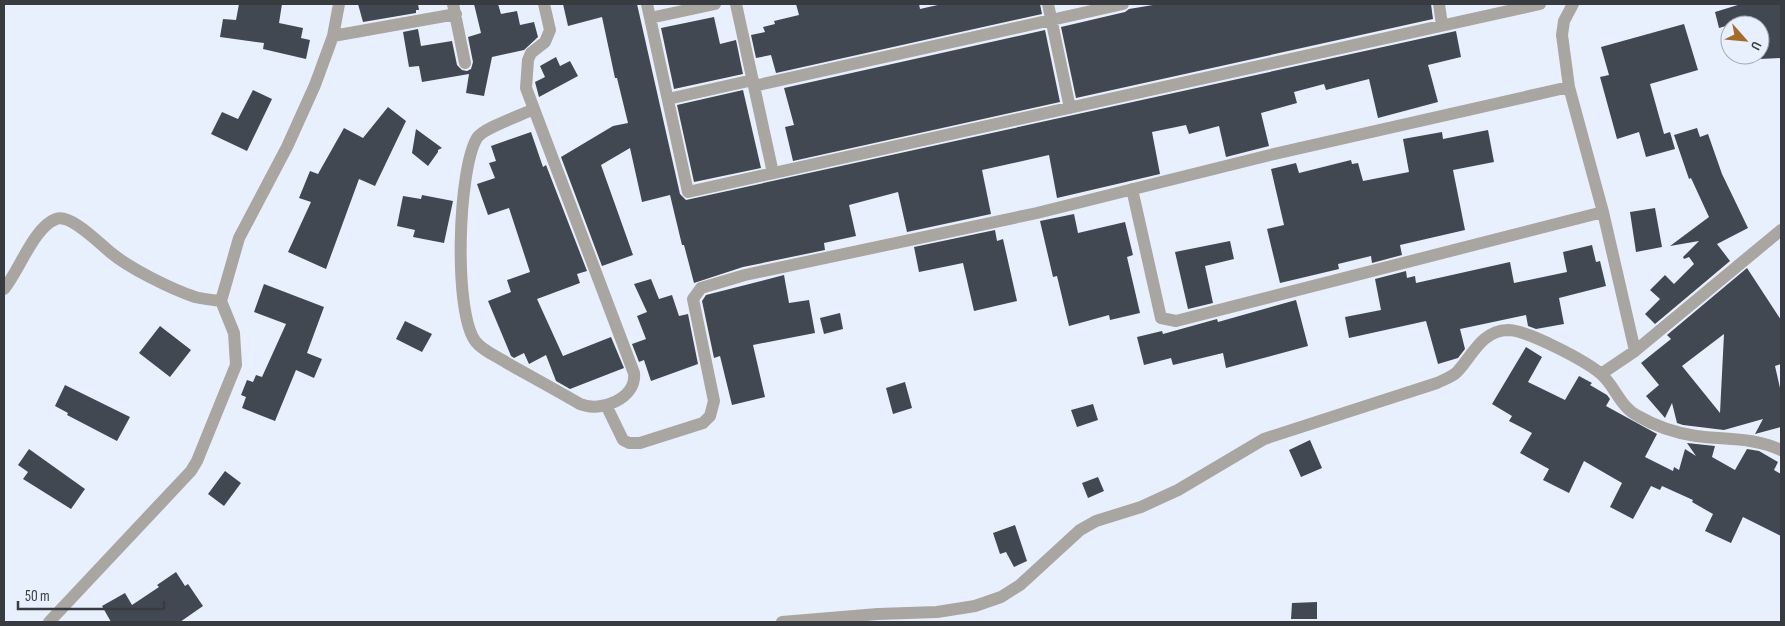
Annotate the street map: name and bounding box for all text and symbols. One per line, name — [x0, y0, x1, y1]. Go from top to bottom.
north arrow — [1720, 15, 1770, 65]
text: U — [1747, 39, 1765, 53]
scale bar — [18, 578, 164, 610]
text: 50 m — [25, 587, 50, 606]

